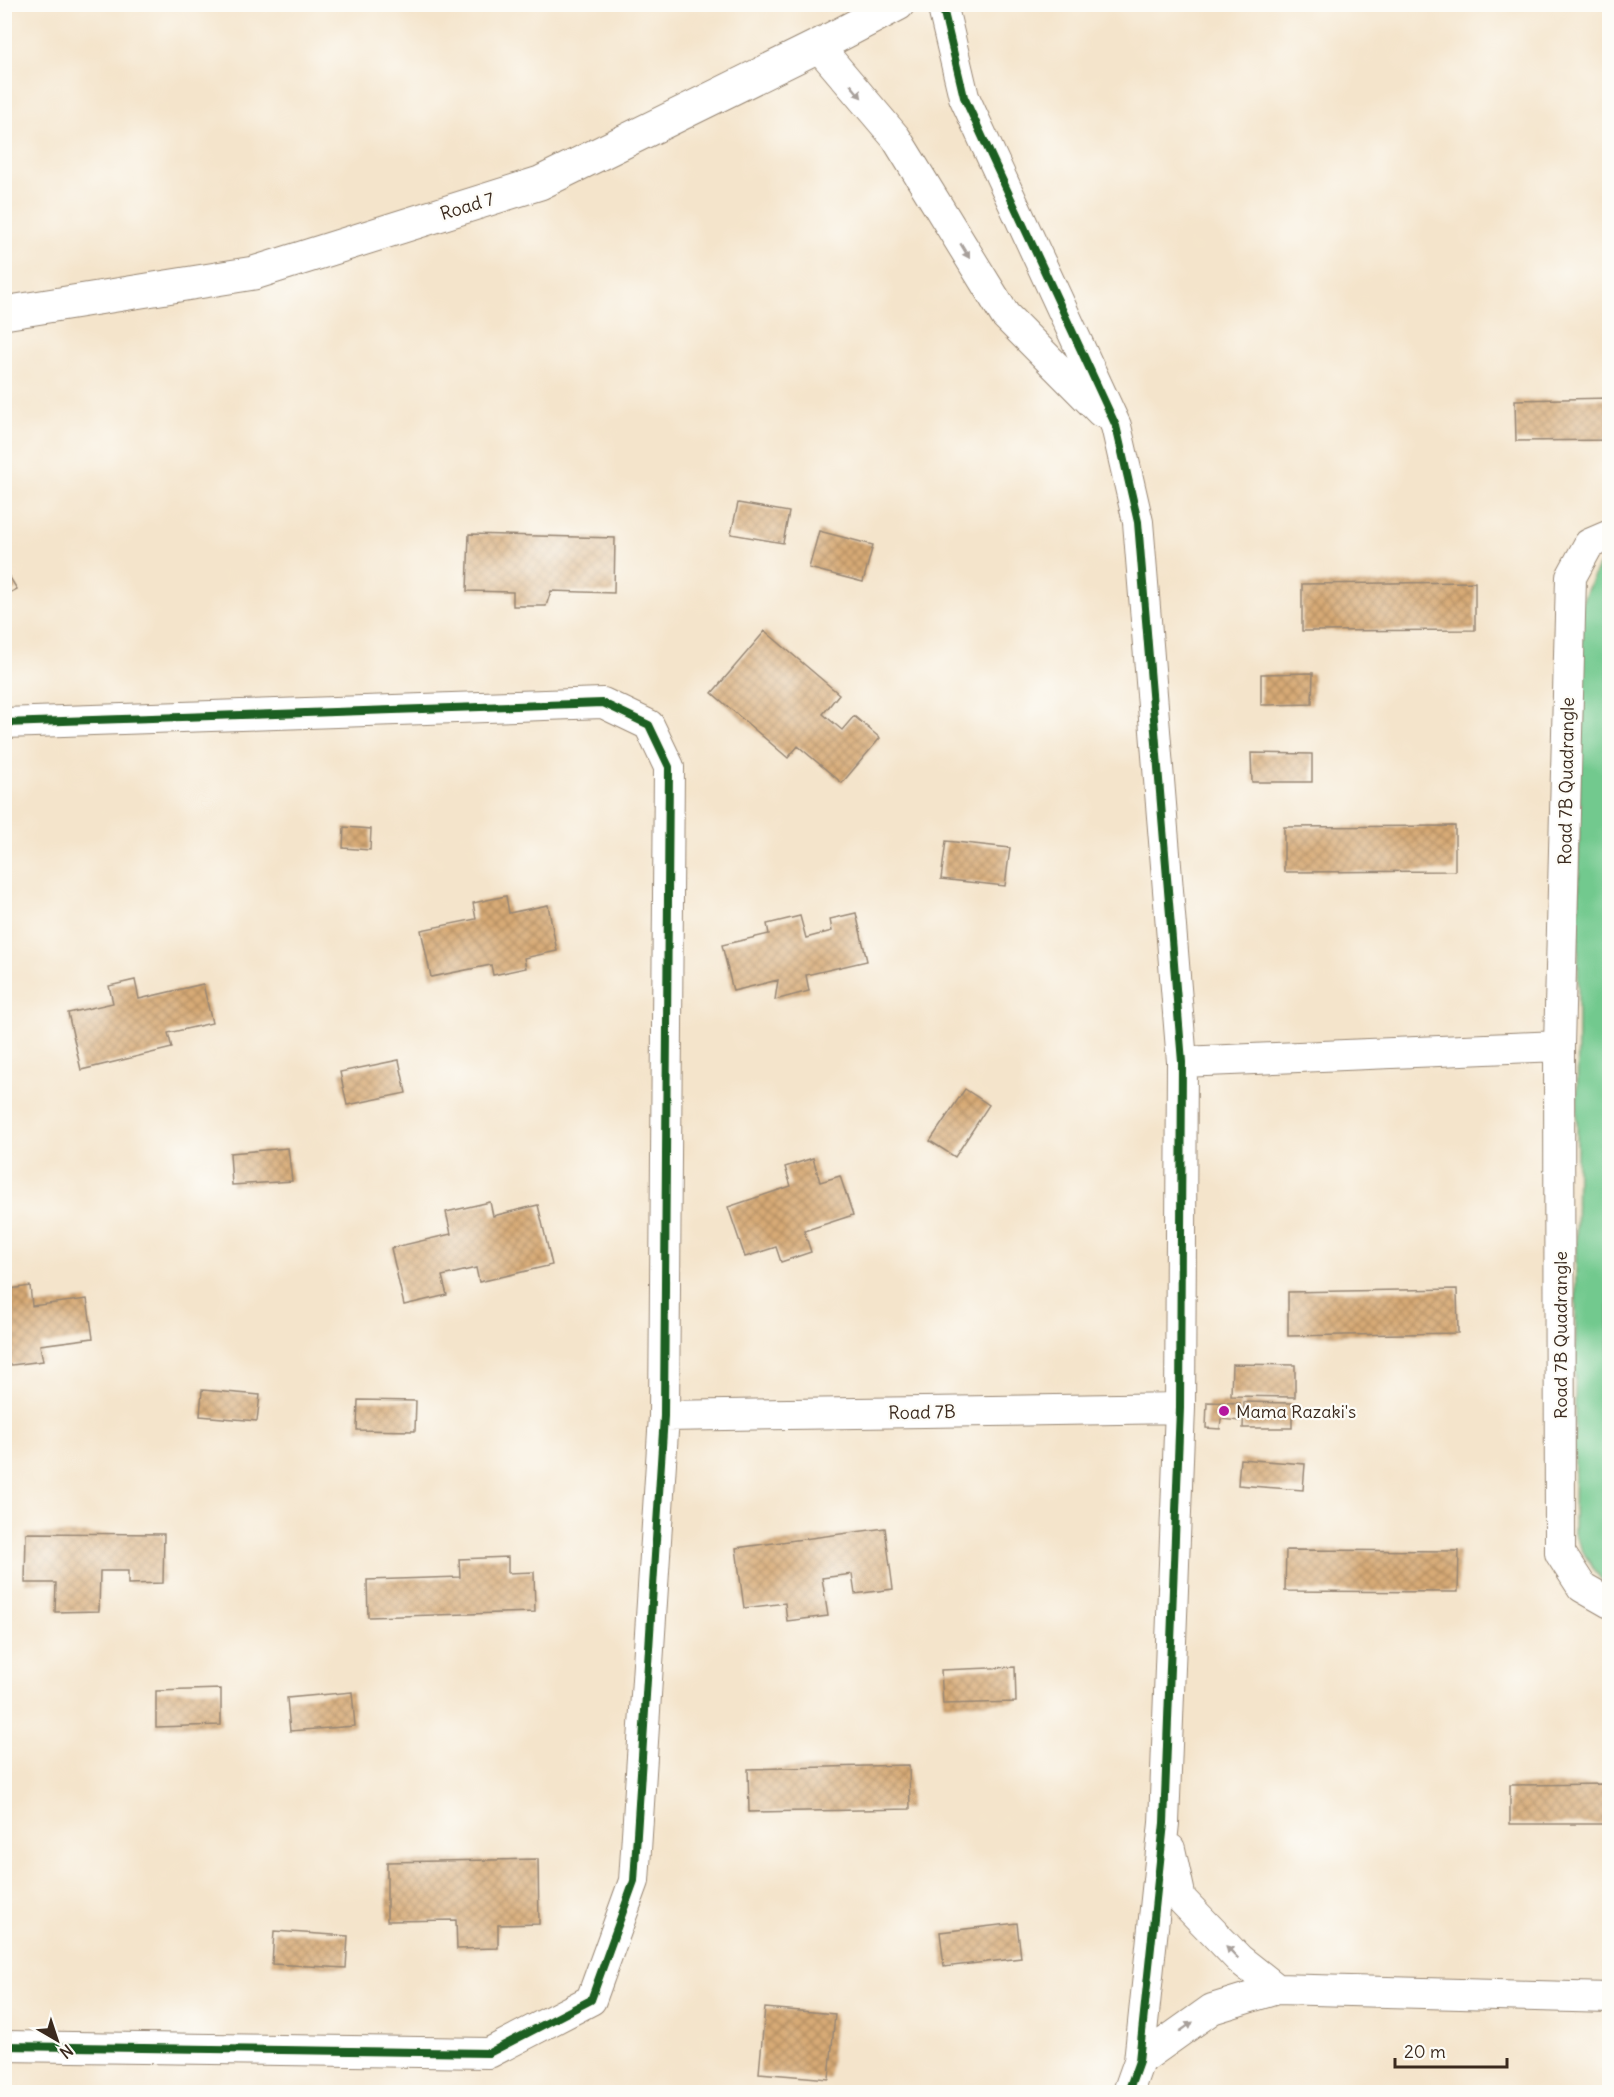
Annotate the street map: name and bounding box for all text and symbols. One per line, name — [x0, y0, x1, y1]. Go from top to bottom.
one-way arrow — [849, 83, 862, 98]
street label: Road 7 — [437, 187, 497, 225]
one-way arrow — [960, 243, 971, 260]
street label: Road 7B Quadrangle — [1553, 697, 1579, 865]
street label: Road 7B Quadrangle — [1549, 1251, 1572, 1419]
street label: Road 7B — [888, 1400, 956, 1424]
place label: Mama Razaki's — [1236, 1400, 1356, 1423]
marker: Mama Razaki's — [1217, 1404, 1231, 1418]
one-way arrow — [1225, 1944, 1239, 1959]
north arrow — [27, 2010, 87, 2070]
one-way arrow — [1178, 2022, 1194, 2033]
scale bar — [1395, 2031, 1508, 2069]
text: N — [56, 2040, 77, 2063]
text: 20 m — [1404, 2040, 1446, 2063]

